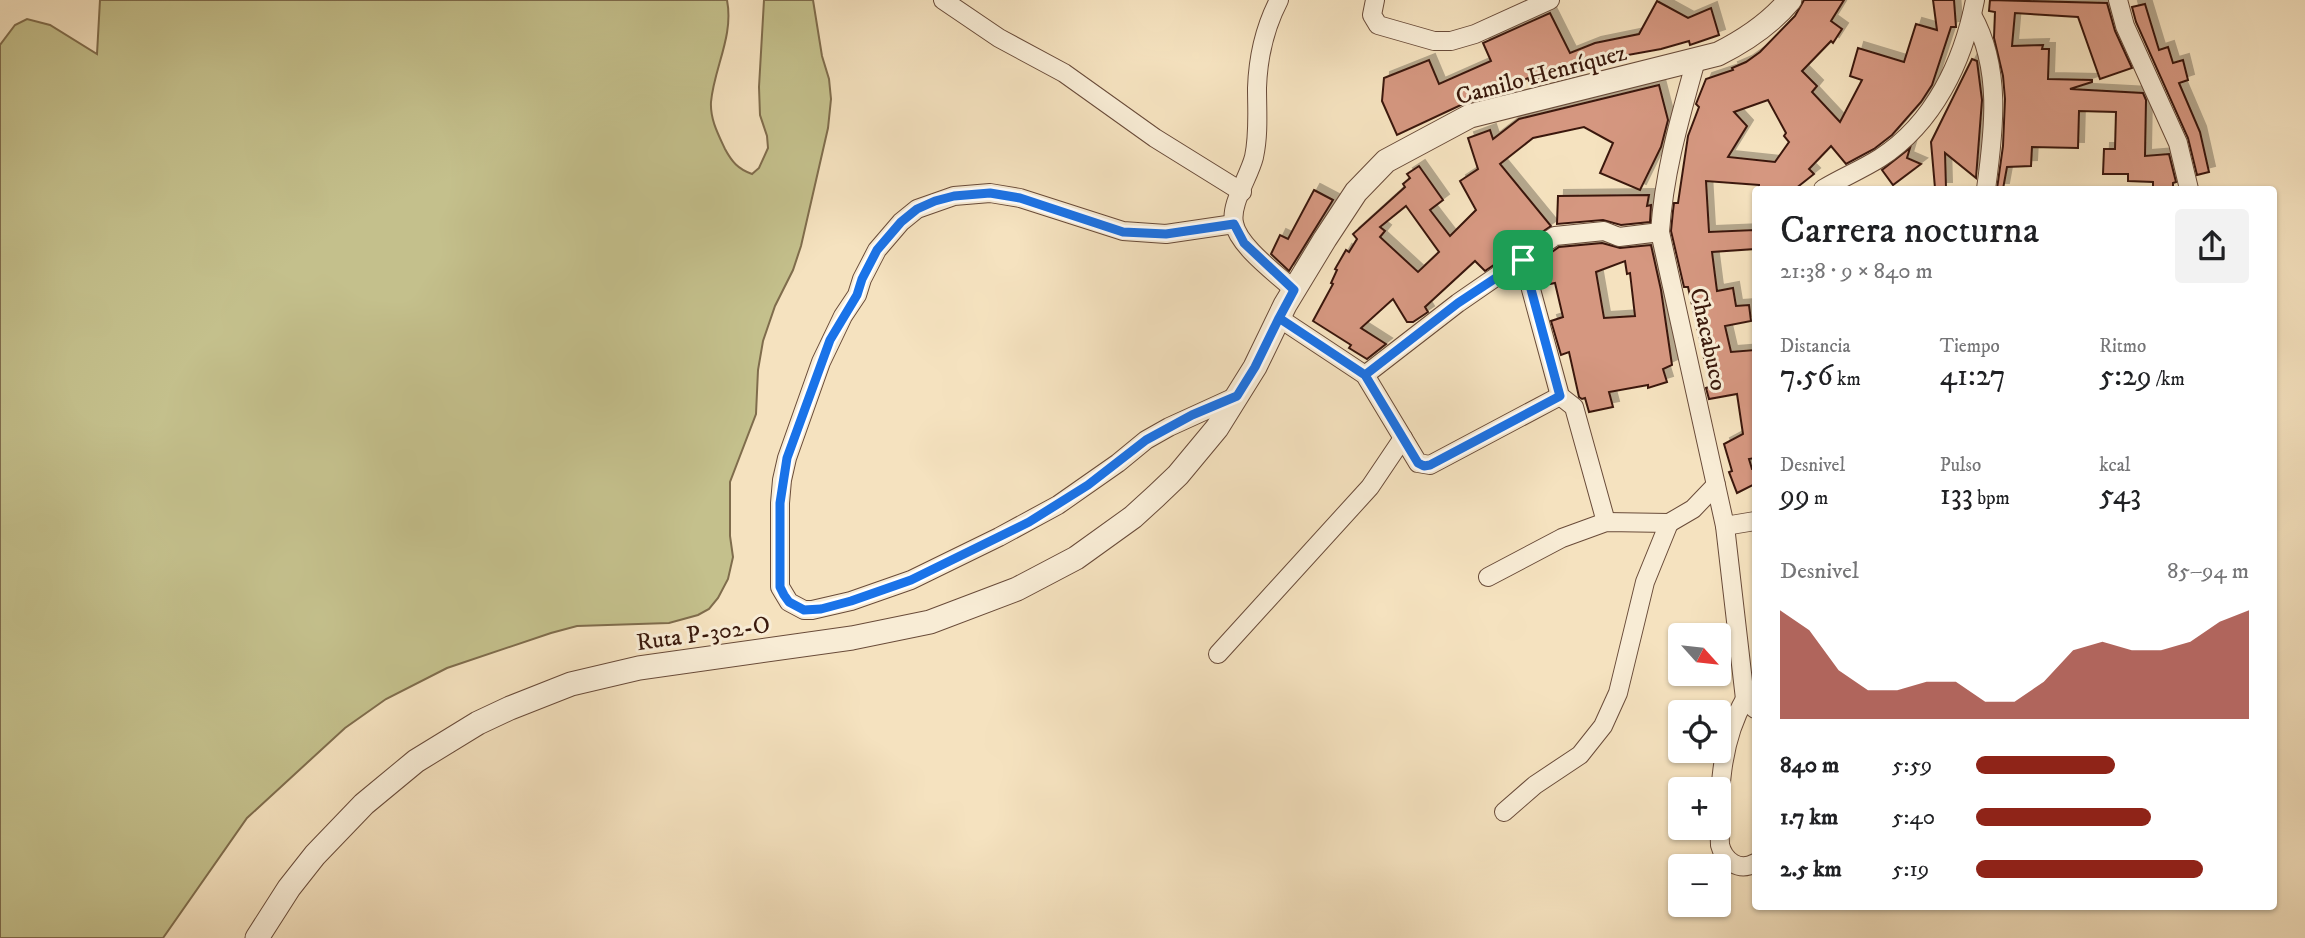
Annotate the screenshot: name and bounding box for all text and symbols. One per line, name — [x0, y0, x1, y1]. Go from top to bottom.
street label: Camilo Henríquez — [1453, 38, 1630, 112]
text: Carrera nocturna — [1780, 207, 2039, 255]
button: share — [2175, 209, 2249, 283]
pin — [1493, 230, 1553, 290]
icon: arrive — [1504, 241, 1542, 279]
text: 21:38 · 9 × 840 m — [1780, 257, 1933, 286]
street label: Chacabuco — [1683, 285, 1734, 393]
text: Distancia — [1780, 335, 1851, 358]
text: Tiempo — [1940, 335, 2000, 358]
text: Ritmo — [2099, 335, 2146, 358]
text: 7.56 — [1780, 358, 1833, 395]
text: 41:27 — [1940, 358, 2006, 395]
text: 5:29 — [2099, 358, 2152, 395]
text: km — [1833, 368, 1861, 391]
text: /km — [2152, 368, 2185, 391]
text: Desnivel — [1780, 454, 1845, 477]
text: Pulso — [1940, 454, 1981, 477]
text: kcal — [2099, 454, 2131, 477]
text: 99 — [1780, 477, 1810, 514]
text: 133 — [1940, 477, 1973, 514]
text: 543 — [2099, 477, 2141, 514]
text: m — [1810, 487, 1828, 510]
text: bpm — [1973, 487, 2010, 510]
text: Desnivel — [1780, 557, 1859, 586]
text: 85–94 m — [2167, 557, 2249, 586]
street label: Ruta P-302-O — [634, 610, 772, 658]
north arrow — [1668, 623, 1731, 686]
map controls — [1668, 623, 1731, 917]
button: locate — [1668, 700, 1731, 763]
text: 840 m — [1780, 751, 1839, 780]
text: 5:59 — [1892, 751, 1932, 780]
button: + — [1668, 777, 1731, 840]
text: 1.7 km — [1780, 803, 1838, 832]
text: 5:40 — [1892, 803, 1935, 832]
button: − — [1668, 854, 1731, 917]
text: 2.5 km — [1780, 855, 1842, 884]
text: 5:19 — [1892, 855, 1929, 884]

